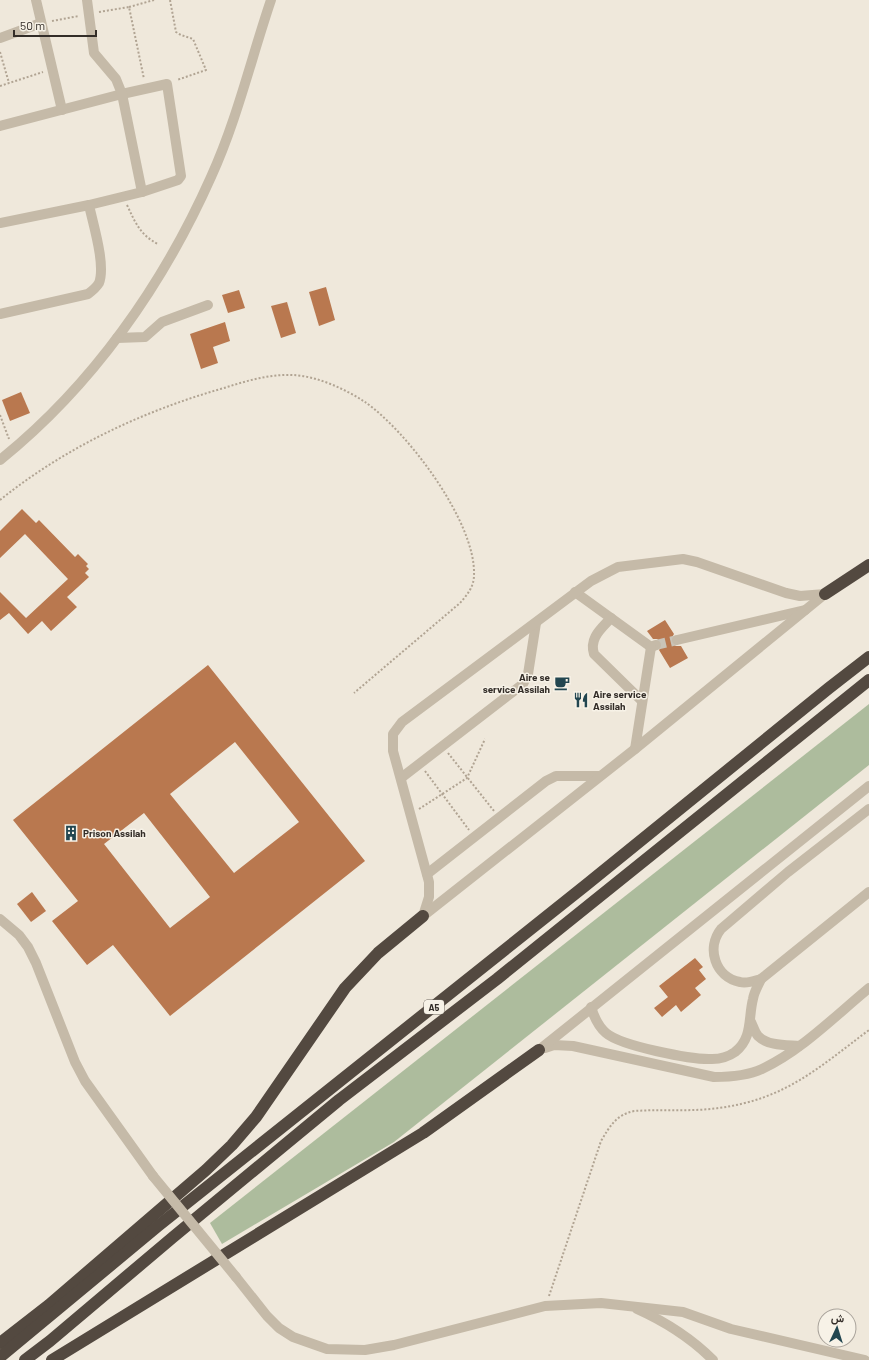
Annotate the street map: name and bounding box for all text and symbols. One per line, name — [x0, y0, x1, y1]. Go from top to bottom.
scale bar — [14, 12, 96, 38]
text: 50 m — [20, 18, 45, 32]
place label: Aire se service Assilah — [483, 671, 551, 695]
cafe icon: Aire se service Assilah — [553, 674, 571, 692]
place label: Aire service Assilah — [593, 688, 647, 712]
restaurant icon: Aire service Assilah — [572, 691, 590, 709]
building icon: Prison Assilah — [62, 824, 80, 842]
place label: Prison Assilah — [83, 827, 146, 839]
road number: A5 — [424, 1000, 444, 1014]
north arrow — [817, 1308, 857, 1348]
text: ش — [831, 1311, 845, 1325]

